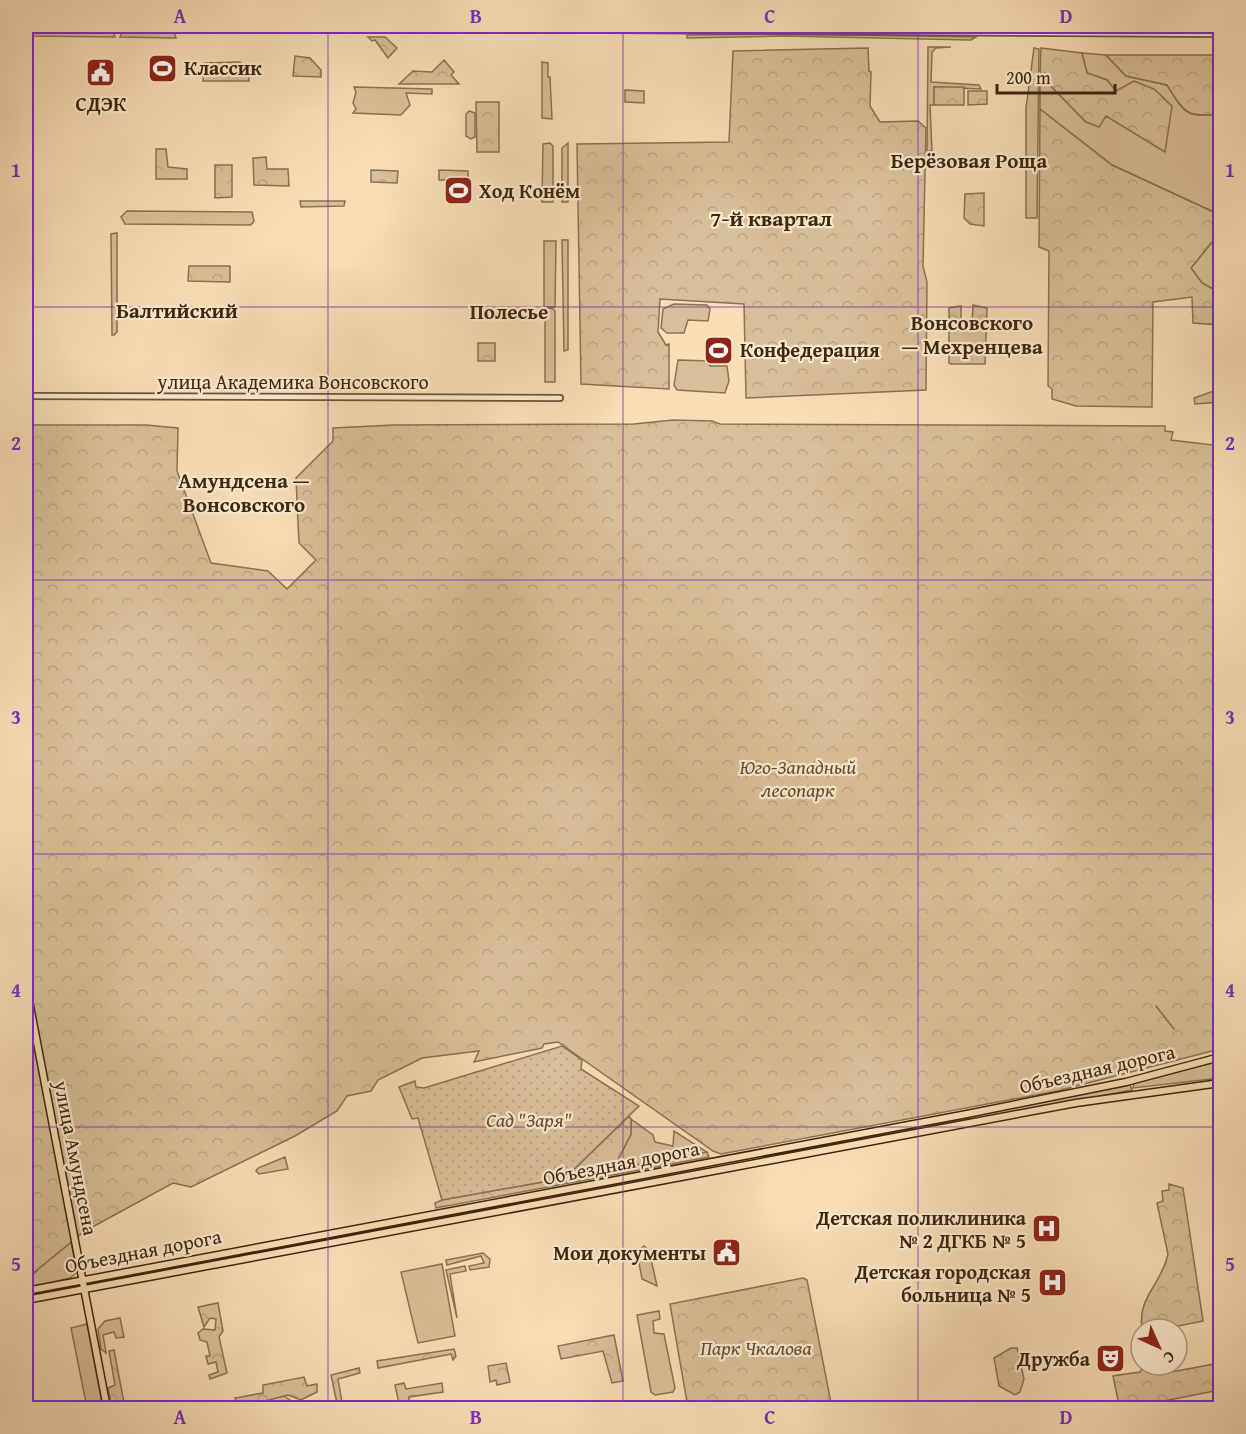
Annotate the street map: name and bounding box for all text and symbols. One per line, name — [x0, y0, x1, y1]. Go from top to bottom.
text: A — [174, 1, 187, 30]
text: B — [470, 1, 482, 30]
text: C — [764, 1, 776, 30]
text: D — [1059, 1, 1073, 30]
sports icon: Классик — [147, 52, 179, 84]
place label: Классик — [184, 53, 262, 82]
public building icon: СДЭК — [85, 57, 117, 89]
scale bar — [997, 57, 1116, 95]
text: 200 m — [1006, 64, 1051, 91]
place label: СДЭК — [76, 89, 127, 118]
district label: Берёзовая Роща — [891, 145, 1047, 176]
text: 1 — [11, 155, 21, 184]
text: 1 — [1225, 155, 1235, 184]
sports icon: Ход Конём — [442, 175, 474, 207]
place label: Ход Конём — [479, 176, 580, 205]
district label: 7-й квартал — [710, 202, 832, 234]
district label: Балтийский — [116, 295, 238, 326]
district label: Полесье — [470, 296, 548, 327]
district label: Вонсовского — Мехренцева — [901, 307, 1043, 362]
sports icon: Конфедерация — [703, 334, 735, 366]
place label: Конфедерация — [740, 335, 880, 364]
street label: улица Академика Вонсовского — [156, 367, 429, 396]
text: 2 — [11, 428, 21, 457]
text: 2 — [1225, 428, 1235, 457]
district label: Амундсена — Вонсовского — [178, 465, 310, 520]
text: 3 — [11, 702, 21, 731]
text: 3 — [1225, 702, 1235, 731]
park label: Юго-Западный лесопарк — [739, 752, 857, 804]
text: 4 — [11, 975, 21, 1004]
text: 4 — [1225, 975, 1235, 1004]
street label: Объездная дорога — [1016, 1036, 1178, 1100]
street label: улица Амундсена — [47, 1077, 106, 1238]
park label: Сад "Заря" — [486, 1105, 572, 1134]
street label: Объездная дорога — [540, 1133, 702, 1192]
place label: Детская поликлиника № 2 ДГКБ № 5 — [815, 1203, 1027, 1255]
hospital icon: Детская поликлиника № 2 ДГКБ № 5 — [1031, 1213, 1063, 1245]
street label: Объездная дорога — [62, 1221, 224, 1280]
public building icon: Мои документы — [711, 1237, 743, 1269]
place label: Мои документы — [553, 1238, 707, 1267]
text: 5 — [11, 1249, 21, 1278]
text: 5 — [1225, 1249, 1235, 1278]
place label: Детская городская больница № 5 — [854, 1257, 1031, 1309]
hospital icon: Детская городская больница № 5 — [1036, 1267, 1068, 1299]
north arrow — [1129, 1317, 1189, 1377]
park label: Парк Чкалова — [700, 1333, 812, 1362]
theatre icon: Дружба — [1095, 1343, 1127, 1375]
place label: Дружба — [1016, 1344, 1091, 1373]
text: С — [1158, 1346, 1181, 1369]
text: A — [174, 1402, 187, 1431]
text: B — [470, 1402, 482, 1431]
text: C — [764, 1402, 776, 1431]
text: D — [1059, 1402, 1073, 1431]

